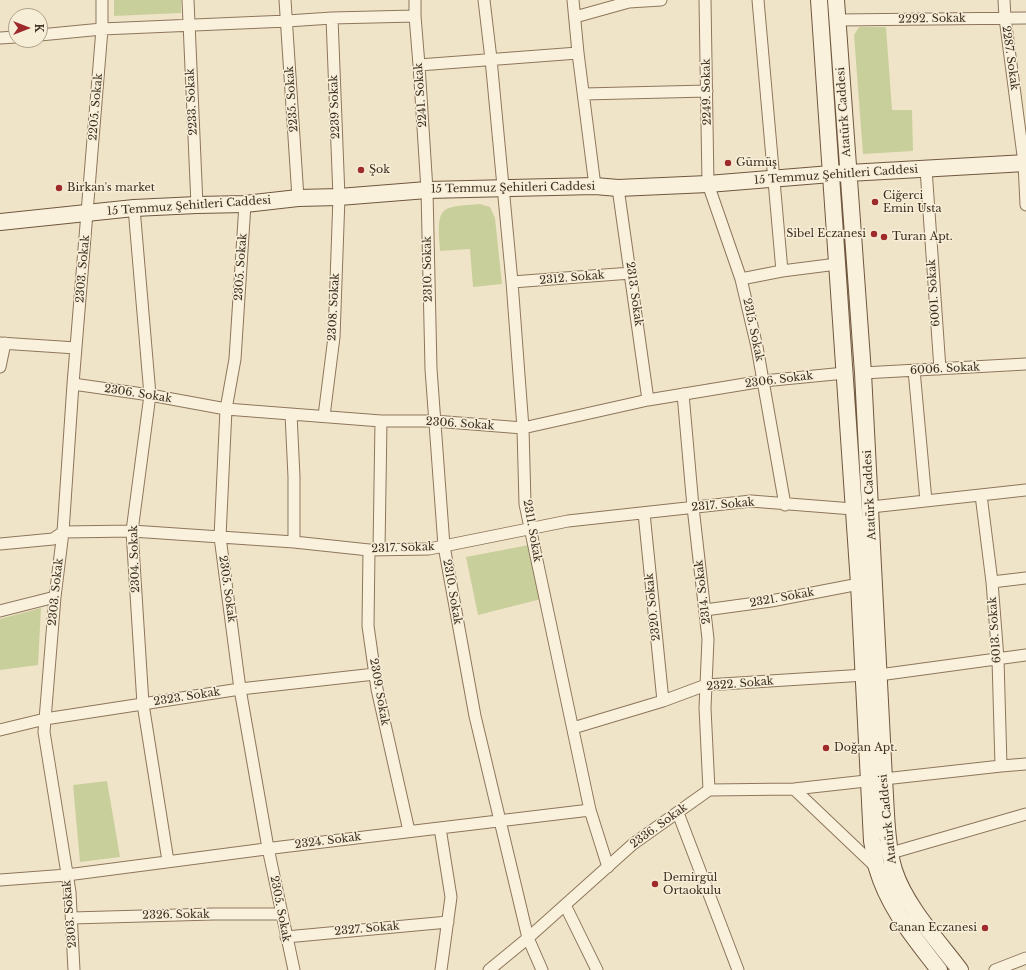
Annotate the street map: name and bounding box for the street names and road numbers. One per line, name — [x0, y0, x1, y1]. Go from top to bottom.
street label: 2292. Sokak — [898, 12, 966, 26]
street label: 2287. Sokak — [999, 25, 1021, 91]
street label: 2249. Sokak — [700, 58, 714, 126]
street label: 2241. Sokak — [412, 62, 430, 128]
street label: 2235. Sokak — [283, 65, 301, 133]
street label: Atatürk Caddesi — [834, 67, 854, 157]
street label: 2233. Sokak — [184, 68, 200, 136]
street label: 2205. Sokak — [86, 73, 106, 141]
street label: 2239 Sokak — [327, 75, 343, 139]
street label: 15 Temmuz Şehitleri Caddesi — [754, 163, 918, 187]
street label: 15 Temmuz Şehitleri Caddesi — [431, 180, 595, 196]
street label: 15 Temmuz Şehitleri Caddesi — [107, 194, 271, 218]
street label: 2305. Sokak — [232, 233, 250, 301]
street label: 2303. Sokak — [73, 234, 93, 304]
street label: 2310. Sokak — [421, 236, 435, 302]
street label: 6001. Sokak — [925, 259, 943, 327]
street label: 2313. Sokak — [623, 261, 645, 327]
street label: 2312. Sokak — [539, 269, 605, 287]
street label: 2308. Sokak — [326, 273, 342, 341]
street label: 2315. Sokak — [740, 297, 766, 363]
street label: 6006. Sokak — [910, 361, 980, 377]
street label: 2306. Sokak — [744, 369, 814, 391]
street label: 2306. Sokak — [103, 382, 173, 406]
street label: 2306. Sokak — [425, 415, 495, 433]
street label: Atatürk Caddesi — [861, 450, 879, 540]
street label: 2317. Sokak — [691, 496, 755, 514]
street label: 2311. Sokak — [520, 499, 544, 563]
street label: 2304. Sokak — [127, 525, 143, 593]
street label: 2317. Sokak — [371, 540, 435, 556]
street label: 2305. Sokak — [216, 555, 238, 623]
street label: 2303. Sokak — [46, 557, 66, 627]
street label: 2310. Sokak — [440, 558, 464, 626]
street label: 2314. Sokak — [692, 559, 714, 625]
street label: 2320. Sokak — [643, 573, 663, 641]
street label: 2321. Sokak — [749, 586, 815, 610]
street label: 6013. Sokak — [986, 596, 1004, 664]
street label: 2309. Sokak — [367, 657, 391, 727]
street label: 2322. Sokak — [706, 675, 774, 693]
street label: 2323. Sokak — [153, 685, 221, 709]
street label: Atatürk Caddesi — [877, 773, 899, 865]
street label: 2336. Sokak — [628, 801, 690, 851]
street label: 2324. Sokak — [294, 830, 362, 852]
street label: 2305. Sokak — [267, 875, 293, 943]
street label: 2303. Sokak — [60, 879, 80, 949]
street label: 2326. Sokak — [142, 908, 210, 922]
street label: 2327. Sokak — [334, 920, 400, 938]

